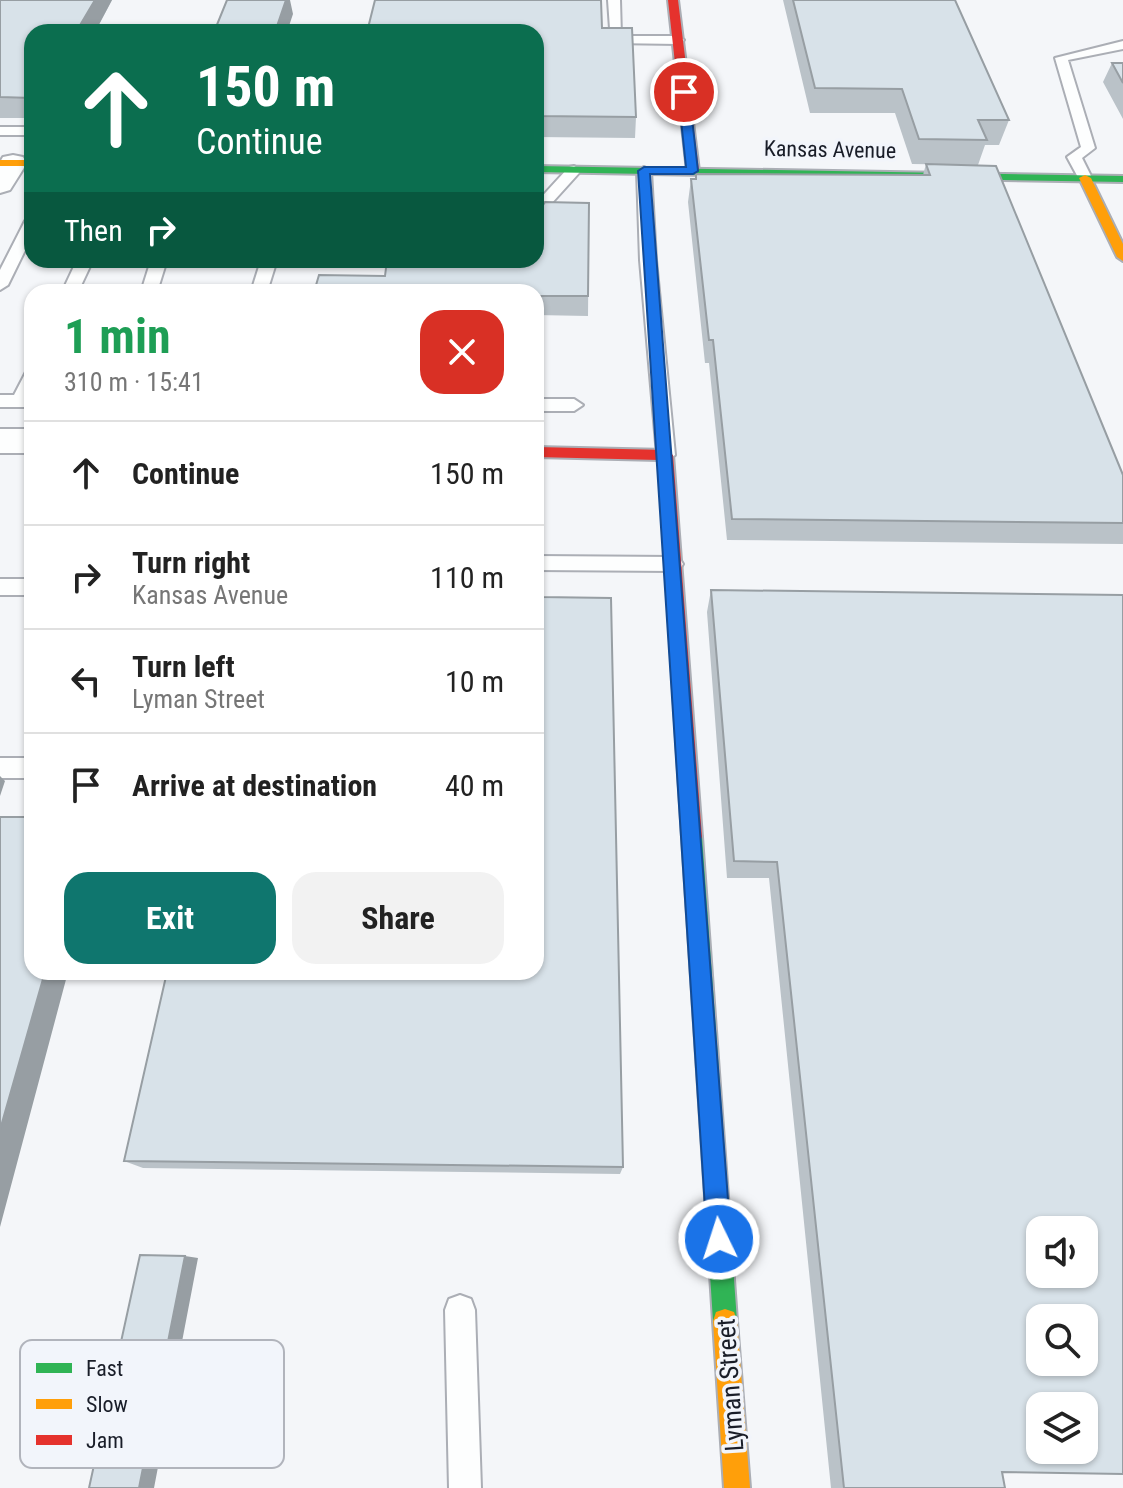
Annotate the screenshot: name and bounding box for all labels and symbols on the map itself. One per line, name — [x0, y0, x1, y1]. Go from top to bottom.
pin — [650, 58, 718, 126]
street label: Kansas Avenue — [764, 136, 896, 163]
position arrow — [677, 1197, 761, 1281]
street label: Lyman Street — [710, 1318, 750, 1452]
legend — [20, 1340, 284, 1468]
text: Fast — [86, 1356, 123, 1381]
text: Slow — [86, 1392, 128, 1417]
text: Jam — [86, 1428, 124, 1453]

